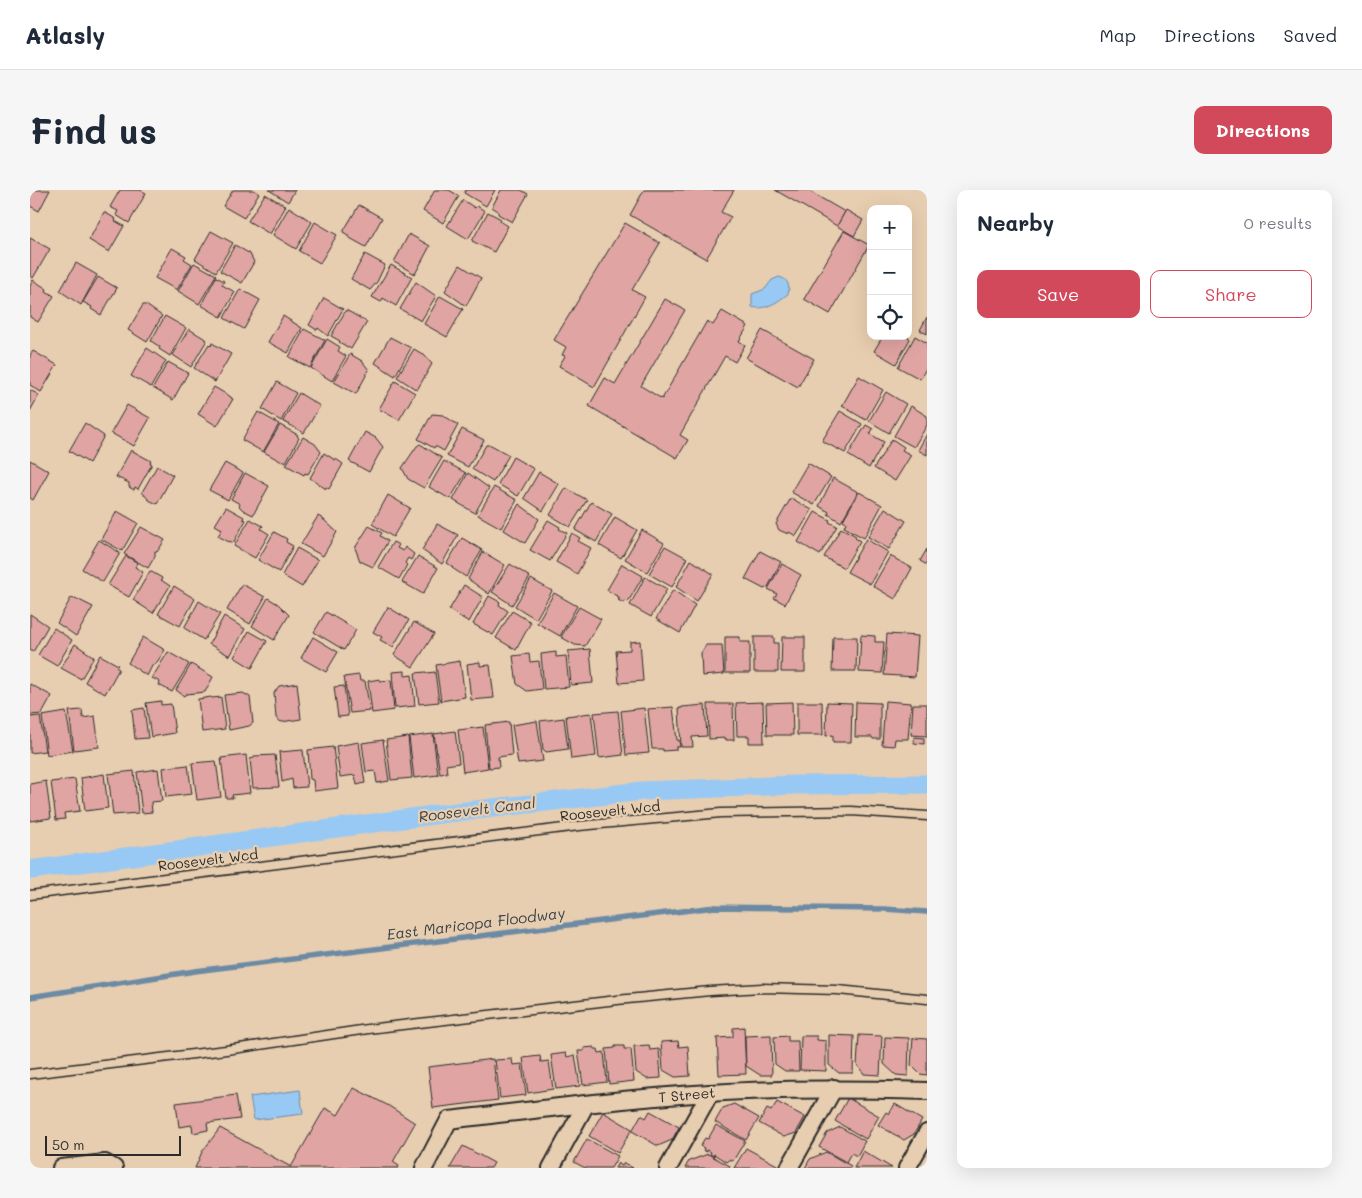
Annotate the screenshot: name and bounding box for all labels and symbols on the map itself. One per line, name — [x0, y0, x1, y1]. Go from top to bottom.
water label: Roosevelt Canal — [417, 792, 537, 826]
street label: Roosevelt Wcd — [559, 796, 661, 825]
street label: Roosevelt Wcd — [157, 844, 259, 875]
water label: East Maricopa Floodway — [386, 902, 566, 944]
street label: T Street — [658, 1083, 716, 1106]
scale bar — [45, 1133, 181, 1156]

